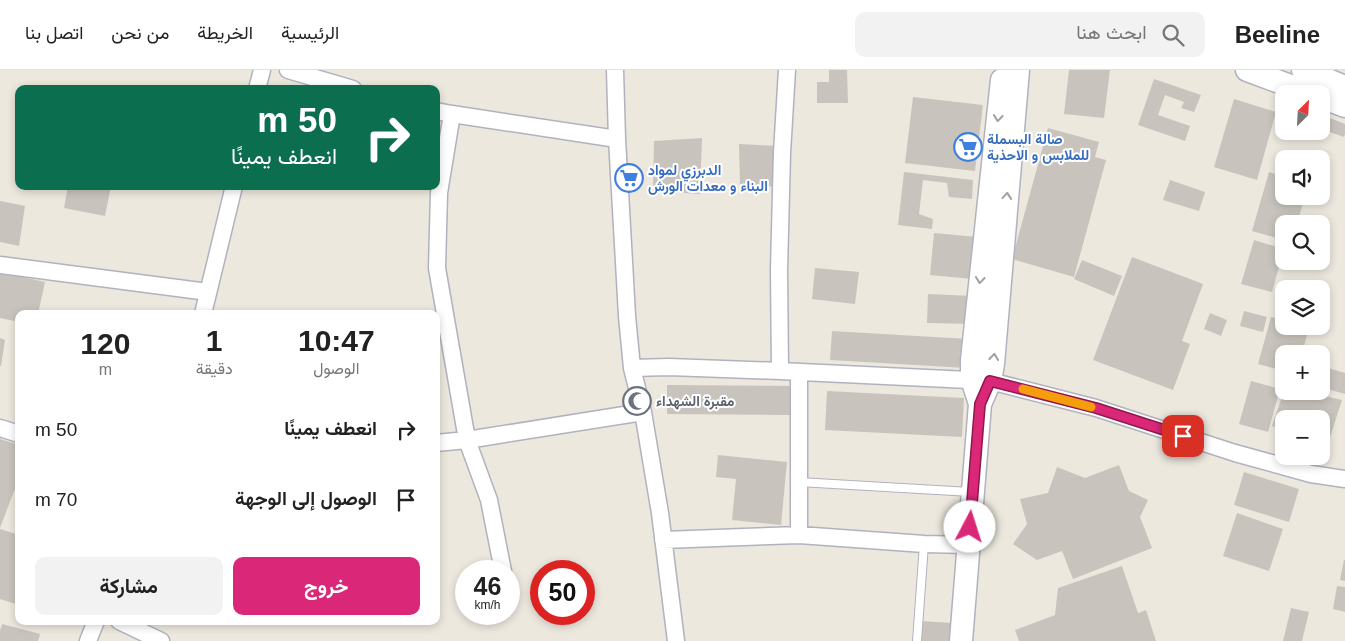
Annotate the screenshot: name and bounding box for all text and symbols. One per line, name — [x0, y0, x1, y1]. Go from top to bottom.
search box — [855, 12, 1205, 57]
icon: search — [1159, 21, 1187, 49]
text: Beeline — [1235, 21, 1320, 48]
text: ابحث هنا — [1076, 22, 1147, 43]
text: اتصل بنا — [25, 23, 83, 43]
text: من نحن — [111, 23, 169, 43]
text: الخريطة — [197, 23, 253, 43]
text: الرئيسية — [281, 23, 339, 43]
north arrow — [1275, 85, 1330, 140]
map controls — [1275, 85, 1330, 465]
text: 50 m — [257, 100, 337, 139]
icon: right — [355, 105, 420, 170]
one-way arrow — [993, 115, 1004, 123]
place label: صالة البسملة للملابس و الاحذية — [987, 131, 1089, 164]
supermarket icon: صالة البسملة للملابس و الاحذية — [953, 132, 983, 162]
text: انعطف يمينًا — [231, 144, 337, 169]
button: sound — [1275, 150, 1330, 205]
place label: الدبرزي لمواد البناء و معدات الورش — [648, 162, 768, 195]
supermarket icon: الدبرزي لمواد البناء و معدات الورش — [614, 163, 644, 193]
one-way arrow — [1002, 191, 1013, 199]
button: search — [1275, 215, 1330, 270]
one-way arrow — [975, 276, 986, 284]
button: layers — [1275, 280, 1330, 335]
text: 1 — [206, 324, 223, 357]
text: 10:47 — [298, 324, 375, 357]
text: 120 — [80, 327, 130, 360]
button: + — [1275, 345, 1330, 400]
one-way arrow — [988, 353, 999, 361]
text: دقيقة — [196, 360, 233, 377]
text: الوصول — [313, 360, 359, 377]
text: m — [99, 361, 112, 378]
mosque icon: مقبرة الشهداء — [622, 386, 652, 416]
place label: مقبرة الشهداء — [656, 393, 735, 410]
button: − — [1275, 410, 1330, 465]
pin — [1162, 415, 1204, 457]
icon: right — [392, 416, 420, 444]
text: انعطف يمينًا — [284, 418, 377, 439]
text: 50 m — [35, 419, 77, 440]
icon: arrive — [1169, 422, 1197, 450]
icon: arrive — [392, 486, 420, 514]
text: الوصول إلى الوجهة — [235, 488, 377, 509]
text: 70 m — [35, 489, 77, 510]
position arrow — [943, 500, 995, 552]
button: مشاركة — [35, 557, 223, 615]
button: خروج — [233, 557, 420, 615]
speed limit sign: 50 — [530, 560, 595, 625]
text: 46 — [474, 572, 501, 600]
text: km/h — [474, 598, 501, 612]

